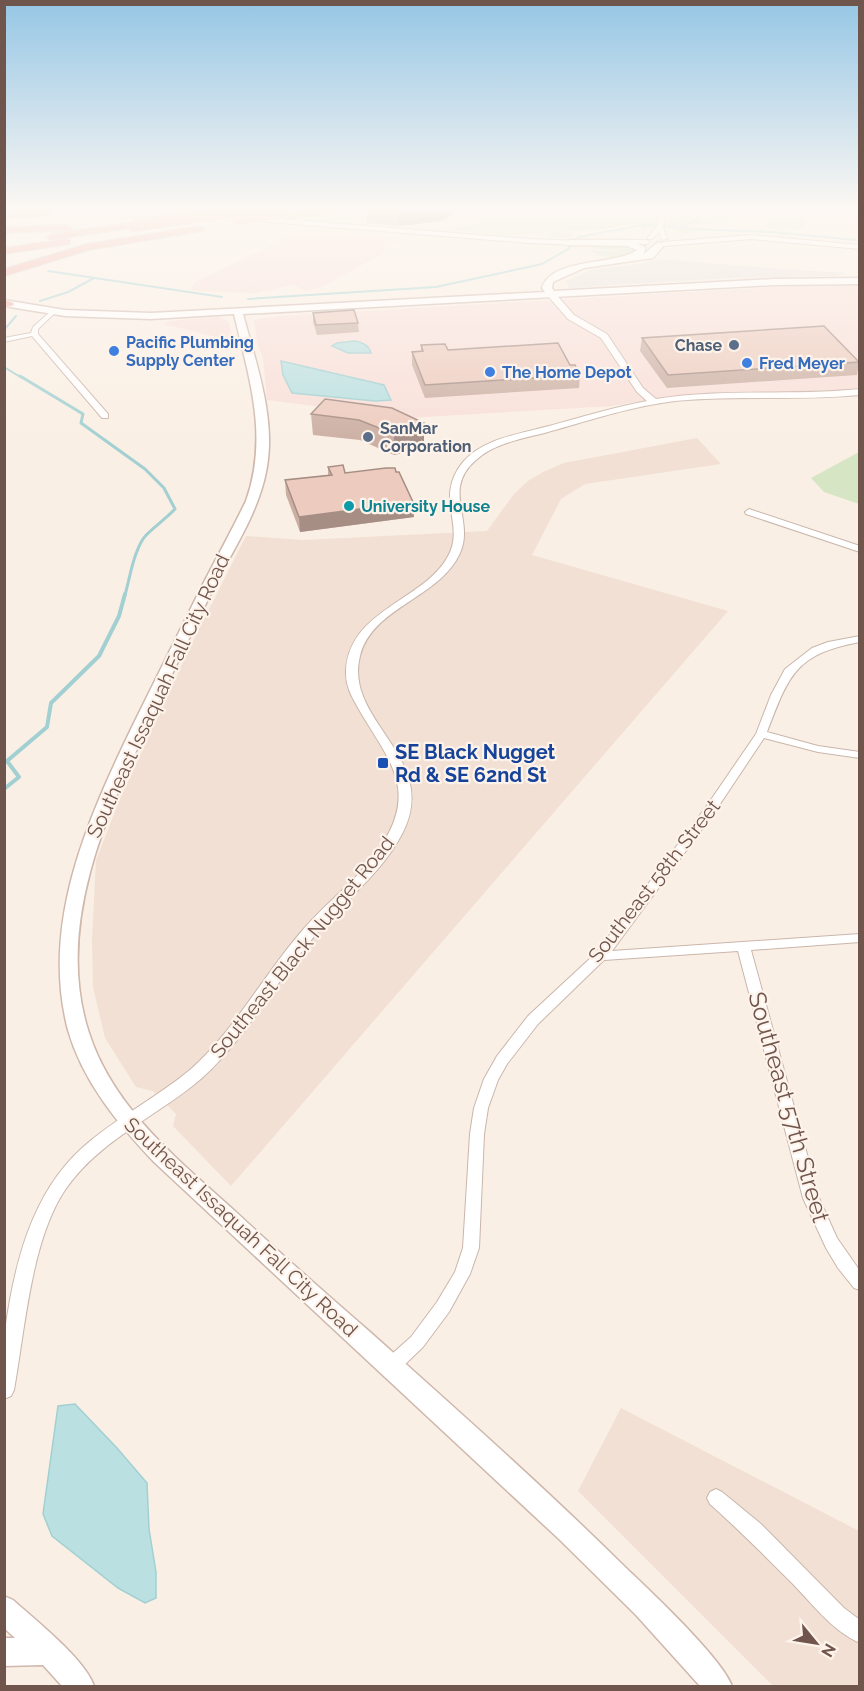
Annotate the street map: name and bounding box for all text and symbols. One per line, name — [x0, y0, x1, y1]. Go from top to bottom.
place label: Pacific Plumbing Supply Center — [126, 333, 254, 370]
place label: Chase — [675, 336, 722, 355]
marker: Chase — [727, 338, 741, 352]
marker: Pacific Plumbing Supply Center — [107, 344, 121, 358]
place label: Fred Meyer — [759, 354, 845, 373]
marker: Fred Meyer — [740, 356, 754, 370]
place label: The Home Depot — [502, 363, 632, 382]
marker: The Home Depot — [483, 365, 497, 379]
place label: SanMar Corporation — [380, 419, 472, 456]
marker: SanMar Corporation — [361, 430, 375, 444]
place label: University House — [361, 497, 490, 516]
marker: University House — [342, 499, 356, 513]
street label: Southeast Issaquah Fall City Road — [82, 550, 234, 842]
place label: SE Black Nugget Rd & SE 62nd St — [395, 740, 556, 787]
marker: SE Black Nugget Rd & SE 62nd St — [376, 756, 390, 770]
street label: Southeast 58th Street — [583, 795, 725, 967]
street label: Southeast Black Nugget Road — [205, 831, 399, 1063]
street label: Southeast 57th Street — [742, 988, 836, 1226]
street label: Southeast Issaquah Fall City Road — [119, 1112, 363, 1342]
north arrow — [786, 1613, 846, 1673]
text: N — [817, 1640, 840, 1660]

